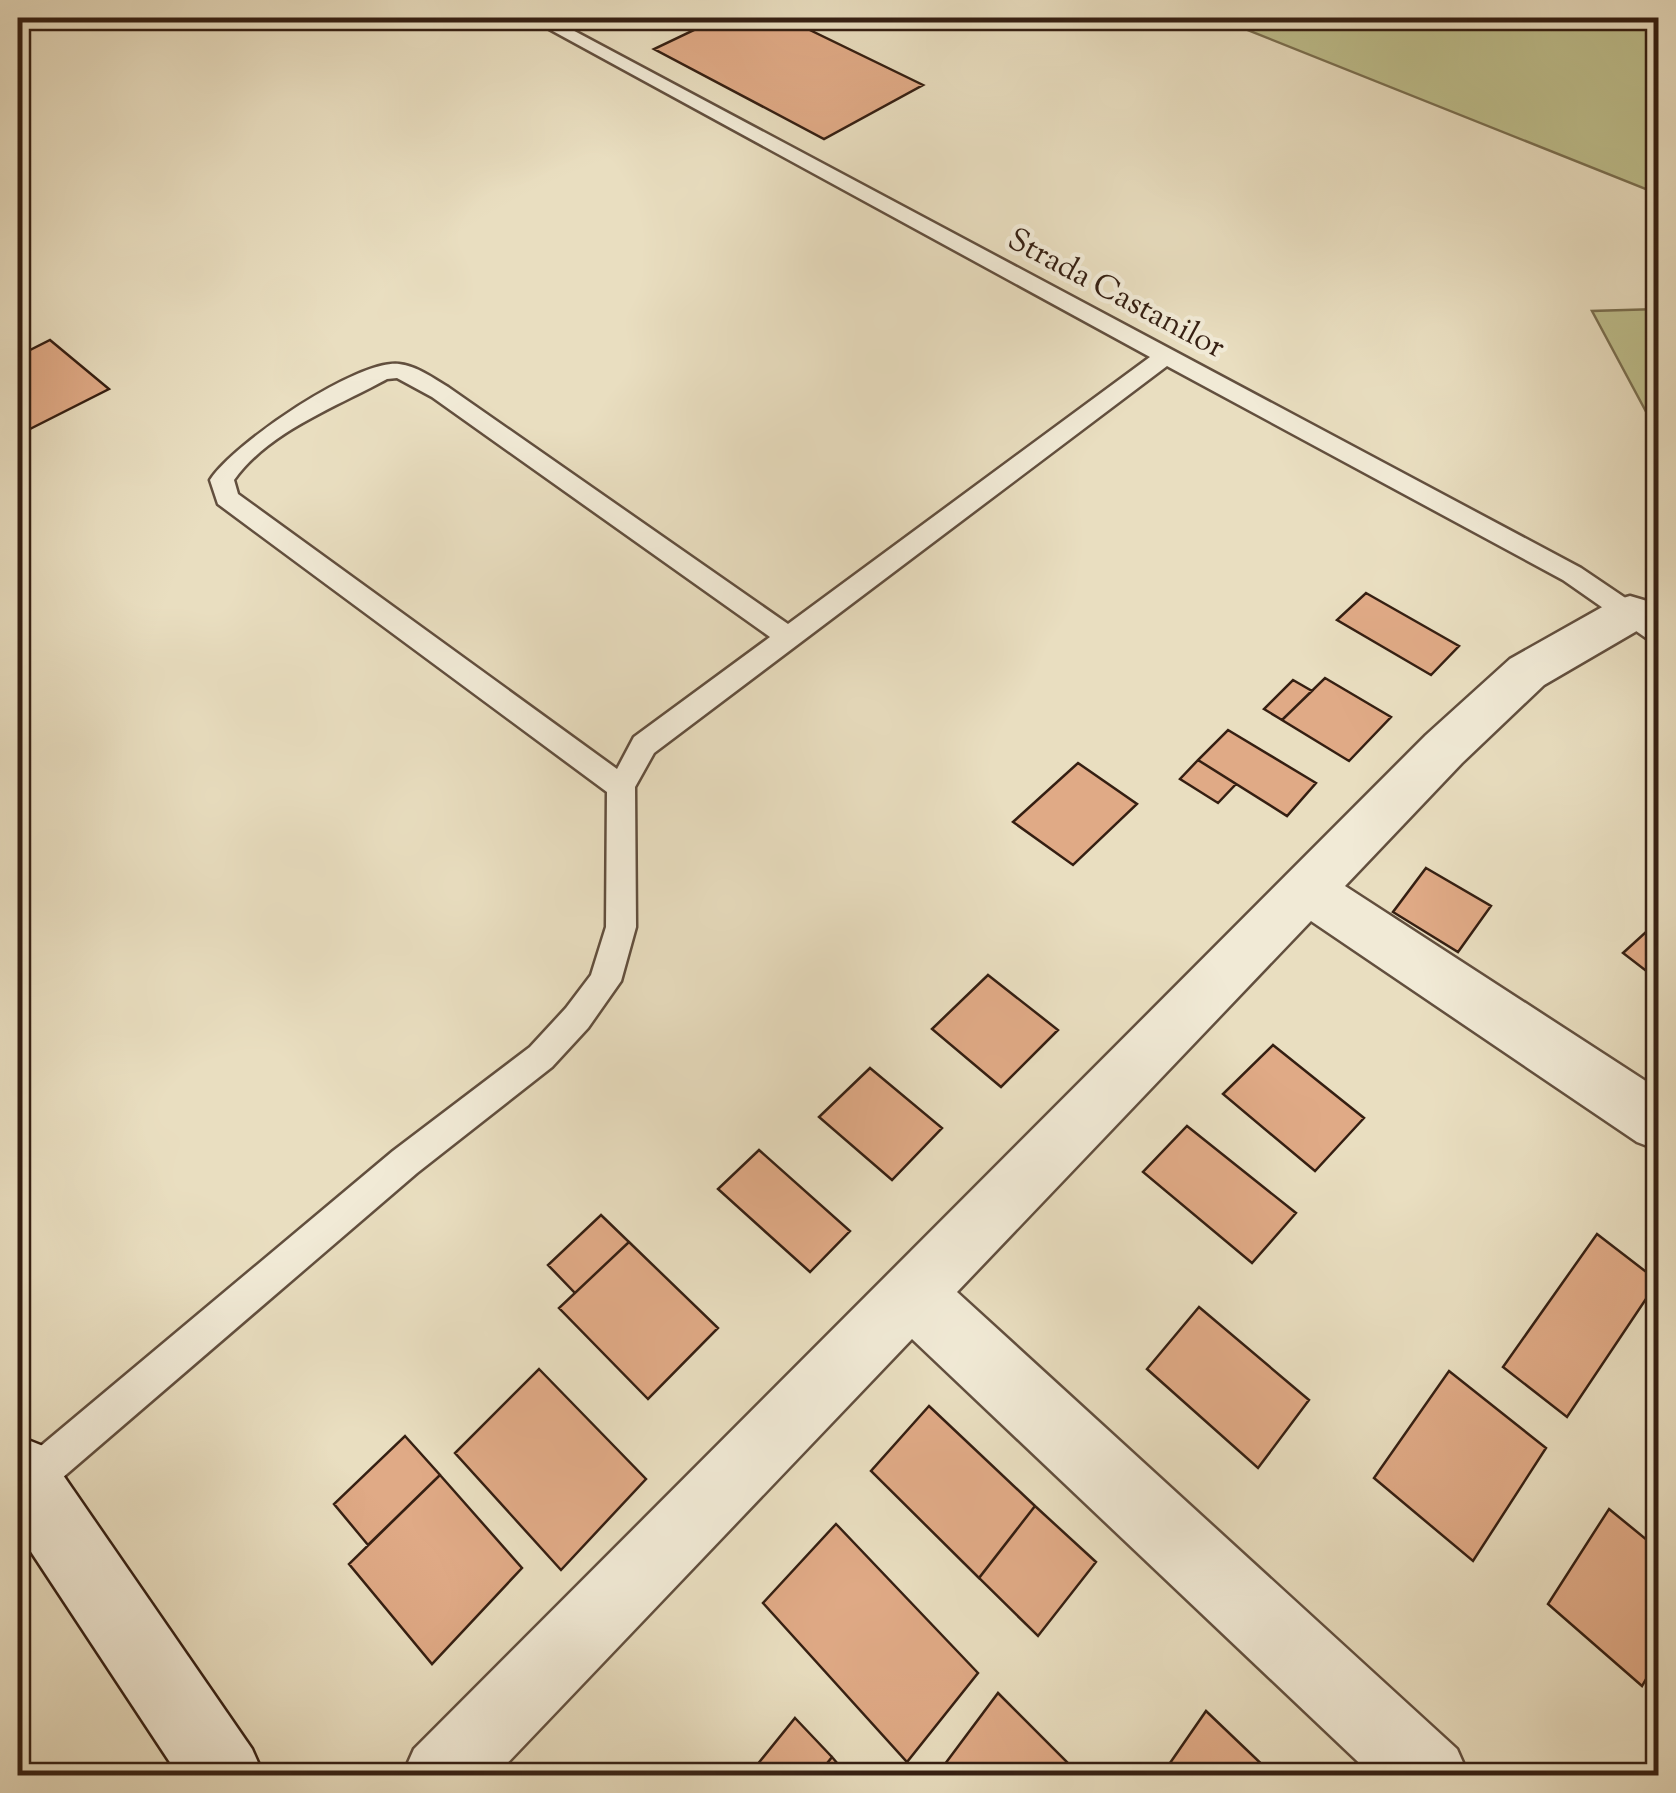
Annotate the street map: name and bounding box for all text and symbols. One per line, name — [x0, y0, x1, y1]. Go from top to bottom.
street label: Strada Castanilor — [999, 218, 1233, 371]

